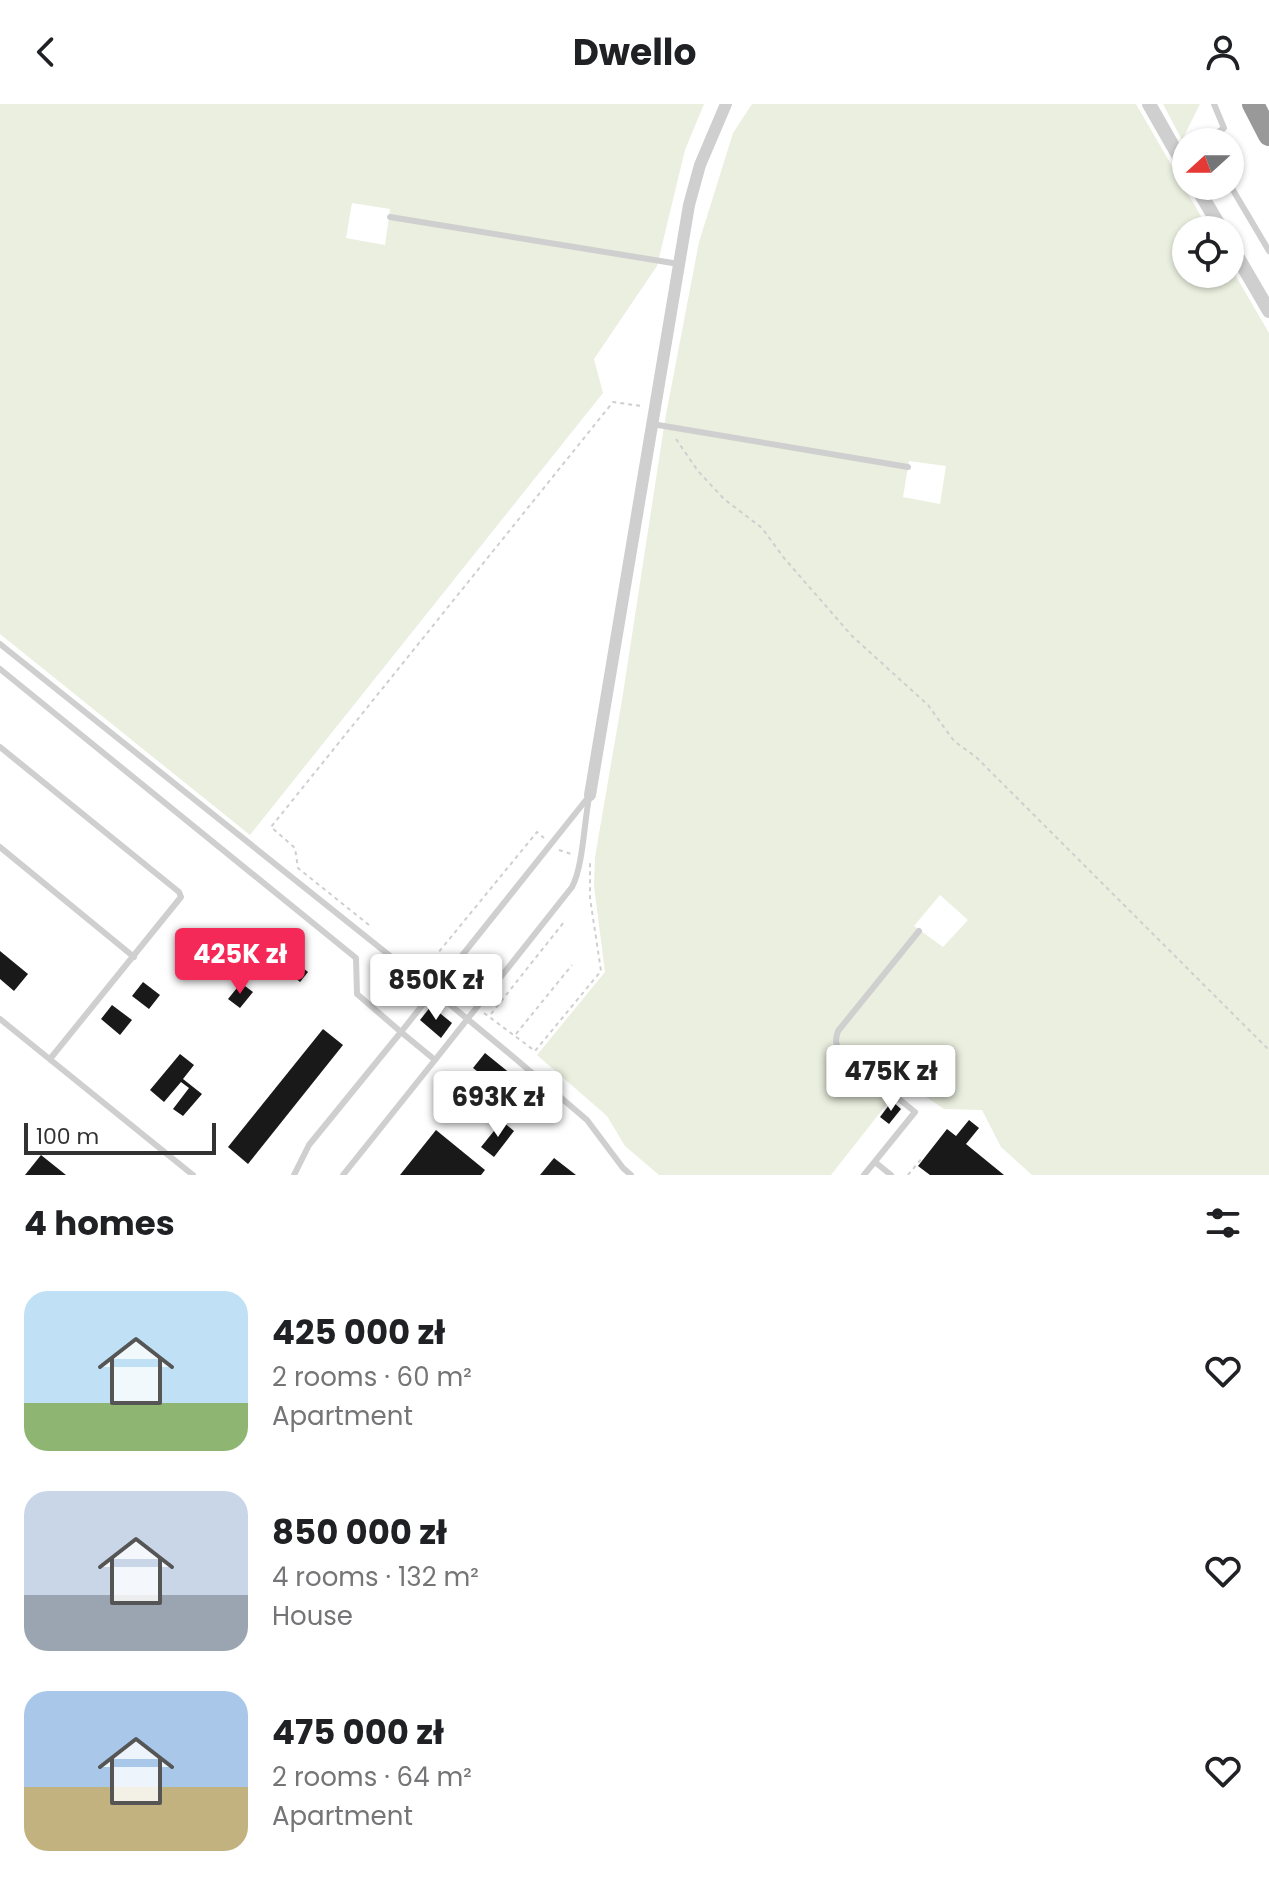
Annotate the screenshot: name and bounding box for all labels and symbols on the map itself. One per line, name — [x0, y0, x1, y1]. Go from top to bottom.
north arrow — [1172, 128, 1244, 200]
pin: 425K zł — [166, 928, 314, 996]
pin: 850K zł — [362, 954, 510, 1022]
pin: 475K zł — [817, 1045, 965, 1113]
pin: 693K zł — [424, 1071, 572, 1139]
scale bar — [24, 1119, 216, 1155]

